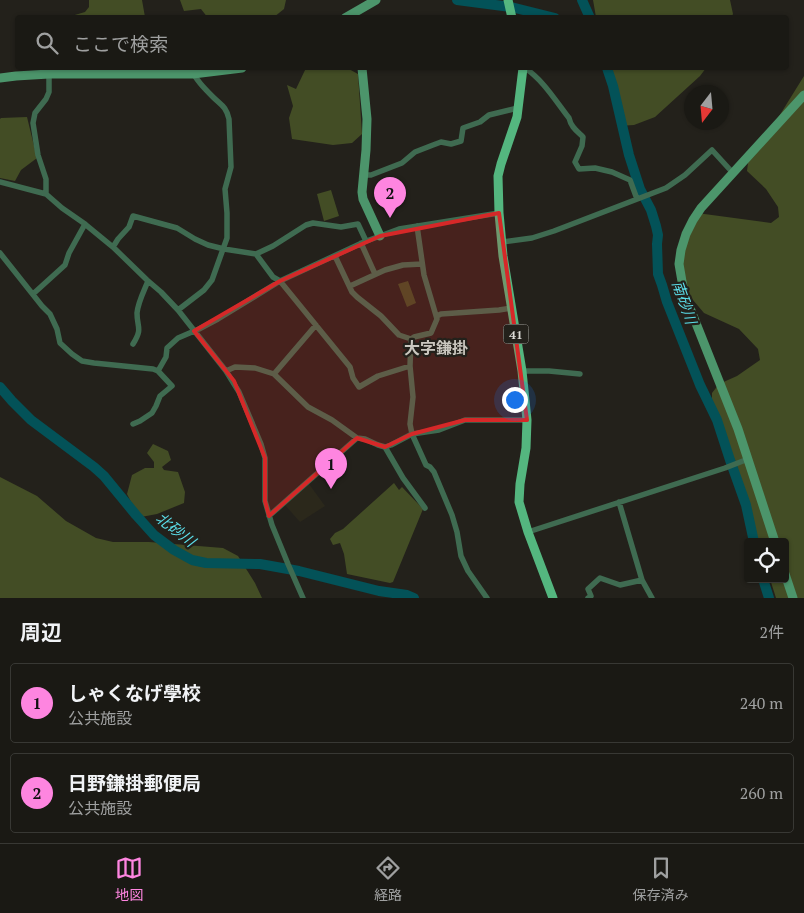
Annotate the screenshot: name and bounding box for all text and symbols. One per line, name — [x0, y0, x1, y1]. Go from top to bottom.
search box — [15, 15, 789, 70]
icon: search — [33, 29, 61, 57]
text: ここで検索 — [73, 31, 168, 56]
north arrow — [684, 85, 729, 130]
pin: 2 — [374, 177, 406, 218]
water label: 南砂川 — [668, 277, 702, 328]
road number: 41 — [504, 324, 528, 344]
district label: 大字鎌掛 — [404, 337, 468, 359]
your location — [502, 387, 528, 413]
pin: 1 — [315, 448, 347, 489]
water label: 北砂川 — [152, 507, 201, 552]
map controls — [744, 538, 789, 583]
button: locate — [744, 538, 789, 583]
text: 周辺 — [20, 618, 62, 646]
text: 2件 — [759, 621, 784, 643]
text: しゃくなげ學校 — [68, 680, 201, 705]
text: 1 — [32, 692, 42, 714]
text: 240 m — [740, 692, 783, 714]
text: 公共施設 — [68, 707, 132, 729]
text: 日野鎌掛郵便局 — [68, 770, 201, 795]
text: 2 — [32, 782, 42, 804]
text: 260 m — [740, 782, 783, 804]
text: 公共施設 — [68, 797, 132, 819]
tab: 地図 — [115, 854, 143, 904]
tab: 経路 — [374, 854, 402, 904]
tab: 保存済み — [633, 854, 689, 904]

